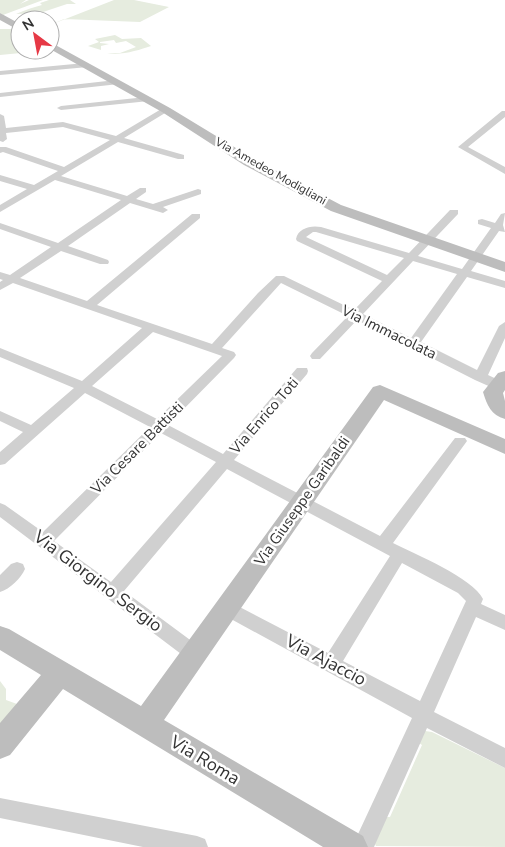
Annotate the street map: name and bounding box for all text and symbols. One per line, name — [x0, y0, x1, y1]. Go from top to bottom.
north arrow — [10, 10, 60, 60]
text: N — [19, 14, 38, 35]
street label: Via Amedeo Modigliani — [212, 133, 330, 208]
street label: Via Immacolata — [337, 300, 440, 364]
street label: Via Enrico Toti — [224, 373, 303, 459]
street label: Via Cesare Battisti — [86, 397, 188, 499]
street label: Via Giuseppe Garibaldi — [249, 432, 354, 571]
street label: Via Giorgino Sergio — [28, 524, 167, 637]
street label: Via Ajaccio — [280, 628, 371, 691]
street label: Via Roma — [165, 729, 244, 790]

